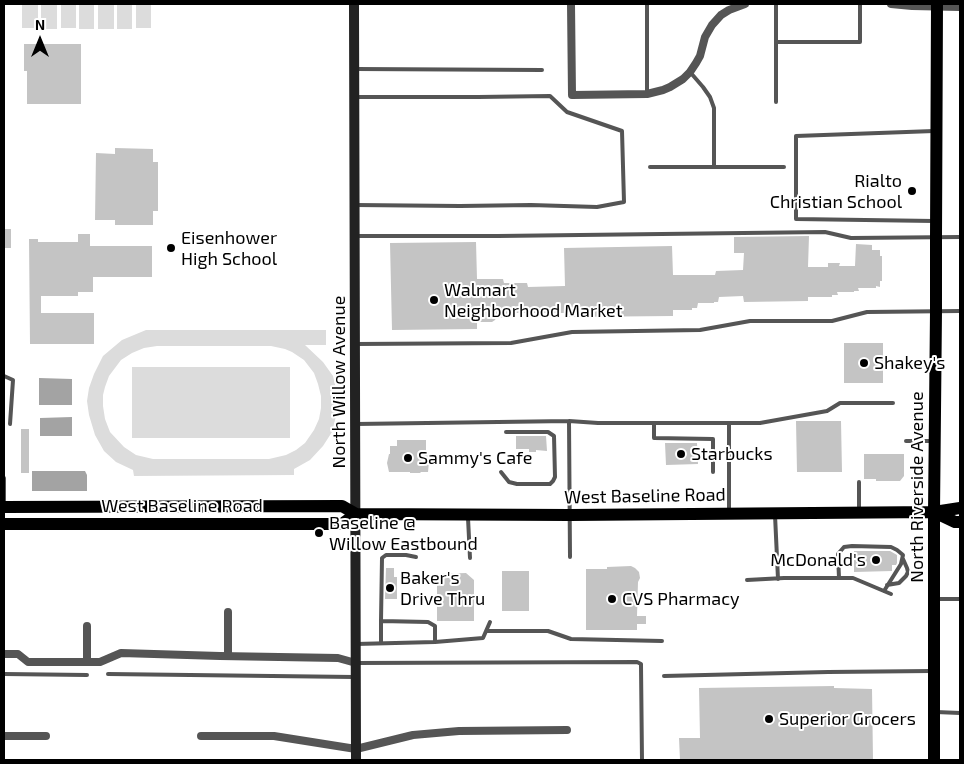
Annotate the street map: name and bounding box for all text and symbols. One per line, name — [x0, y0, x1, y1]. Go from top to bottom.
north arrow — [15, 15, 65, 65]
text: N — [35, 16, 45, 33]
place label: Rialto Christian School — [770, 170, 902, 212]
marker: Rialto Christian School — [906, 185, 918, 197]
place label: Eisenhower High School — [181, 227, 277, 270]
marker: Eisenhower High School — [165, 242, 177, 254]
place label: Walmart Neighborhood Market — [444, 279, 623, 322]
marker: Walmart Neighborhood Market — [428, 294, 440, 306]
street label: North Willow Avenue — [328, 295, 350, 469]
place label: Shakey's — [874, 352, 945, 374]
marker: Shakey's — [858, 357, 870, 369]
street label: North Riverside Avenue — [906, 391, 928, 583]
place label: Starbucks — [691, 443, 773, 465]
place label: Sammy's Cafe — [418, 447, 532, 469]
marker: Starbucks — [675, 448, 687, 460]
marker: Sammy's Cafe — [402, 452, 414, 464]
street label: West Baseline Road — [564, 484, 726, 508]
street label: West Baseline Road — [101, 495, 263, 517]
place label: Baseline @ Willow Eastbound — [329, 512, 478, 554]
marker: Baseline @ Willow Eastbound — [313, 527, 325, 539]
place label: McDonald's — [770, 549, 866, 571]
marker: McDonald's — [870, 554, 882, 566]
place label: Baker's Drive Thru — [400, 567, 485, 610]
marker: Baker's Drive Thru — [384, 582, 396, 594]
place label: CVS Pharmacy — [622, 588, 739, 610]
marker: CVS Pharmacy — [606, 593, 618, 605]
place label: Superior Grocers — [779, 708, 916, 730]
marker: Superior Grocers — [763, 713, 775, 725]

